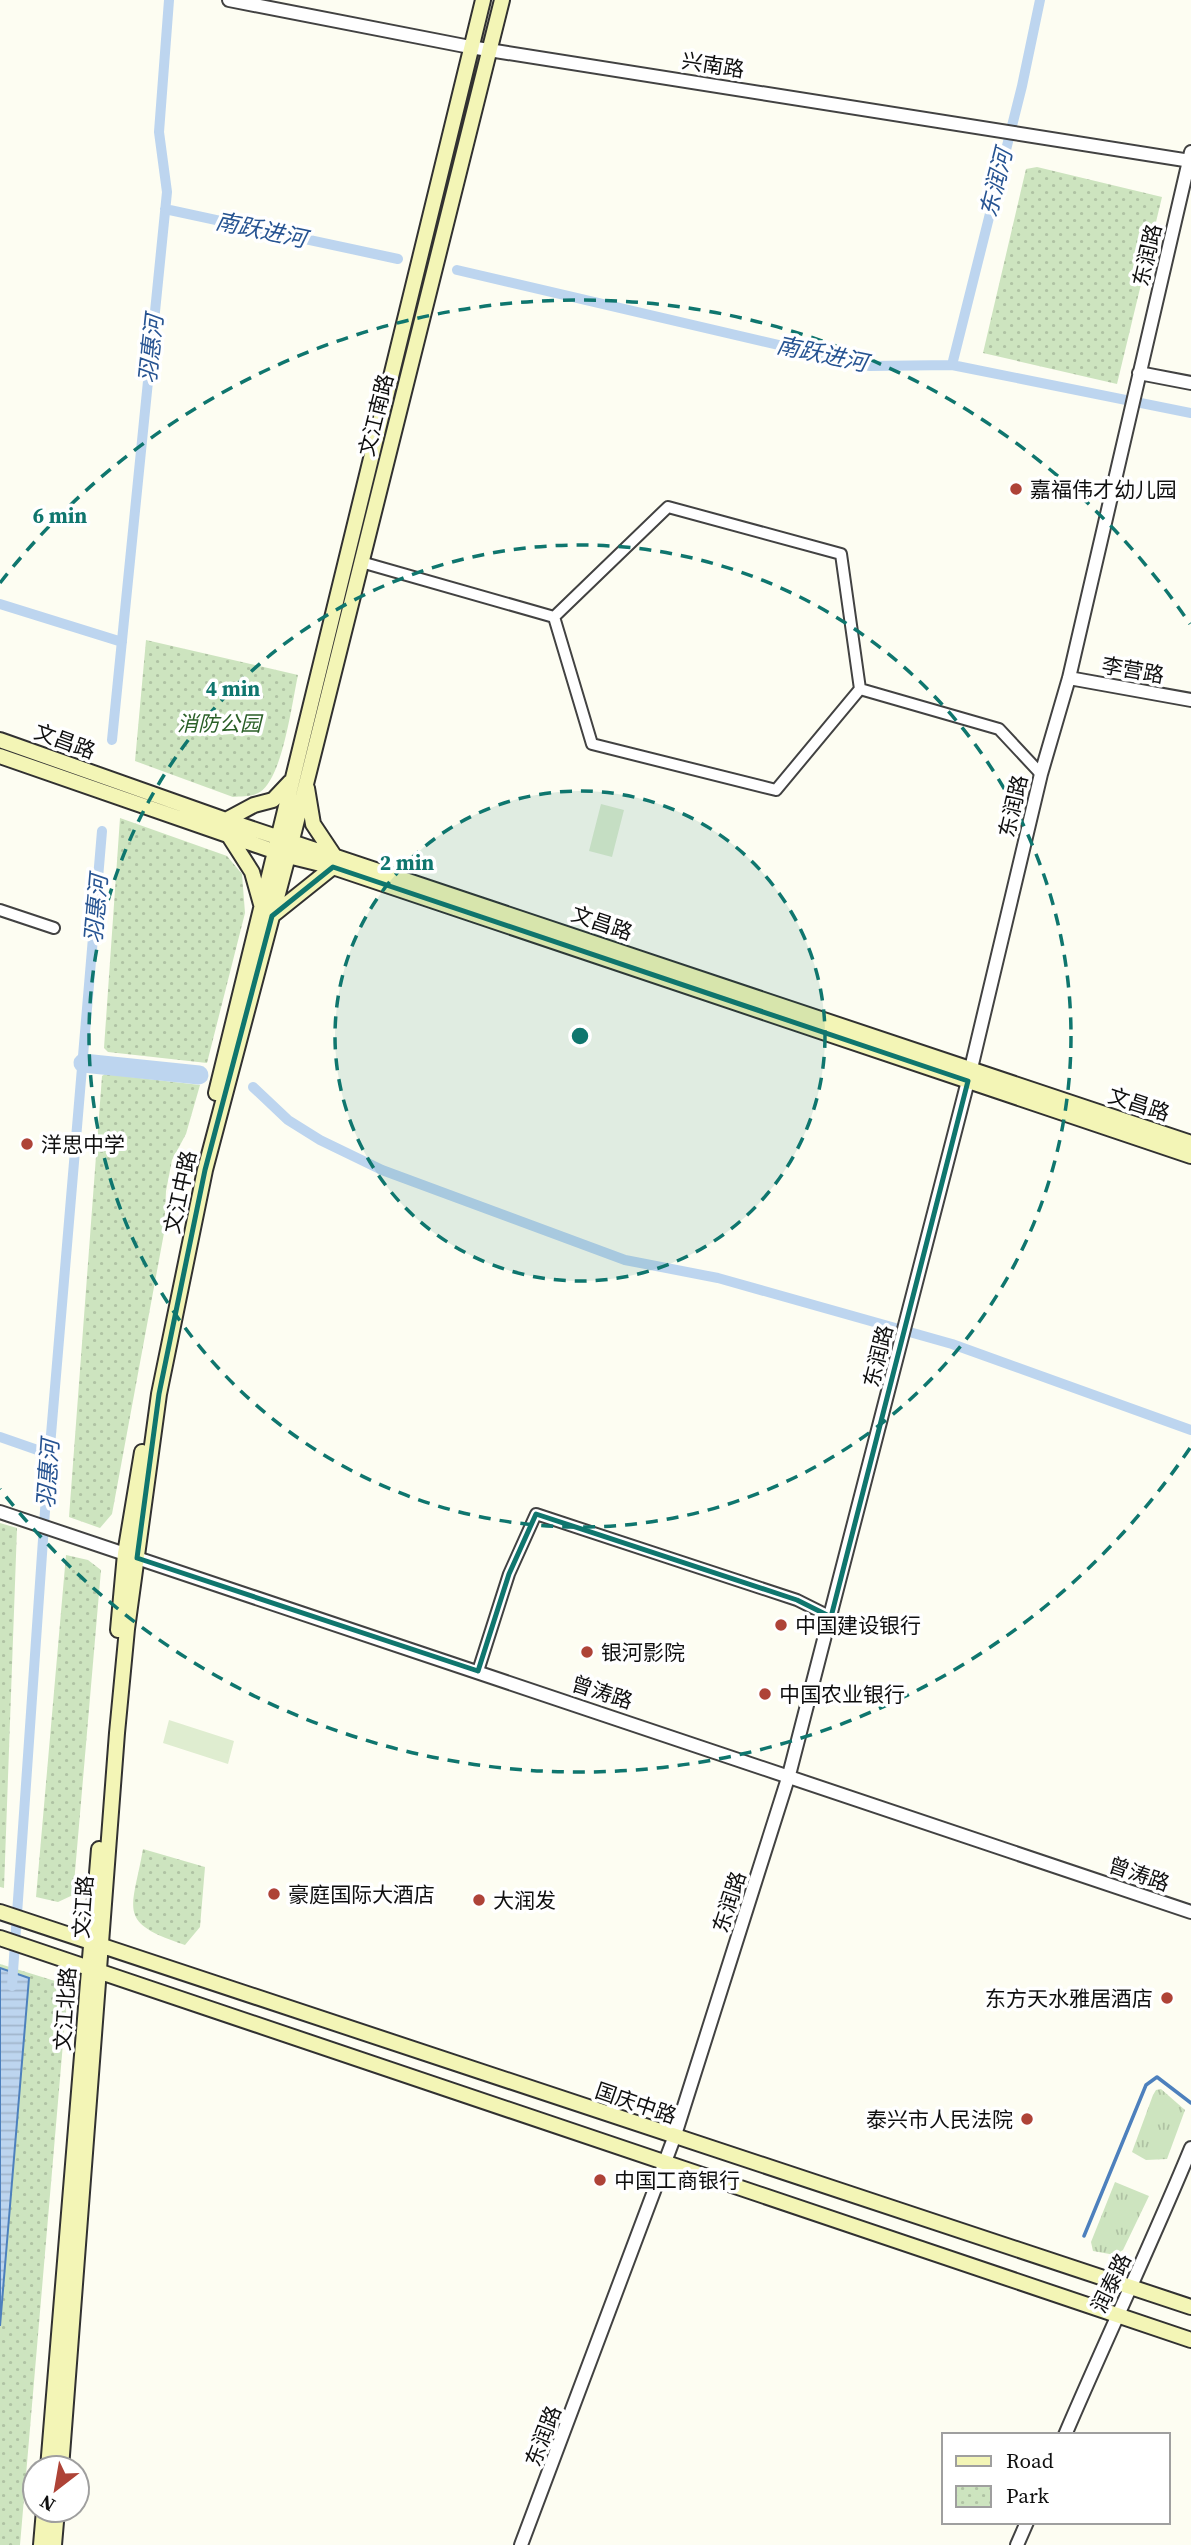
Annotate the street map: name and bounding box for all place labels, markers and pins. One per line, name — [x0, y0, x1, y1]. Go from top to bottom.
place label: 嘉福伟才幼儿园 — [1030, 475, 1177, 504]
marker: 嘉福伟才幼儿园 — [1008, 481, 1024, 497]
centre of rings — [568, 1024, 592, 1048]
place label: 洋思中学 — [41, 1130, 125, 1159]
marker: 洋思中学 — [19, 1136, 35, 1152]
place label: 中国建设银行 — [795, 1611, 921, 1640]
marker: 中国建设银行 — [773, 1617, 789, 1633]
place label: 银河影院 — [601, 1638, 685, 1667]
marker: 银河影院 — [579, 1644, 595, 1660]
place label: 中国农业银行 — [779, 1680, 905, 1709]
marker: 中国农业银行 — [757, 1686, 773, 1702]
place label: 豪庭国际大酒店 — [288, 1880, 435, 1909]
marker: 豪庭国际大酒店 — [266, 1886, 282, 1902]
place label: 大润发 — [493, 1886, 556, 1915]
marker: 大润发 — [471, 1892, 487, 1908]
place label: 东方天水雅居酒店 — [985, 1984, 1153, 2013]
marker: 东方天水雅居酒店 — [1159, 1990, 1175, 2006]
place label: 泰兴市人民法院 — [866, 2105, 1013, 2134]
marker: 泰兴市人民法院 — [1019, 2111, 1035, 2127]
place label: 中国工商银行 — [614, 2166, 740, 2195]
marker: 中国工商银行 — [592, 2172, 608, 2188]

